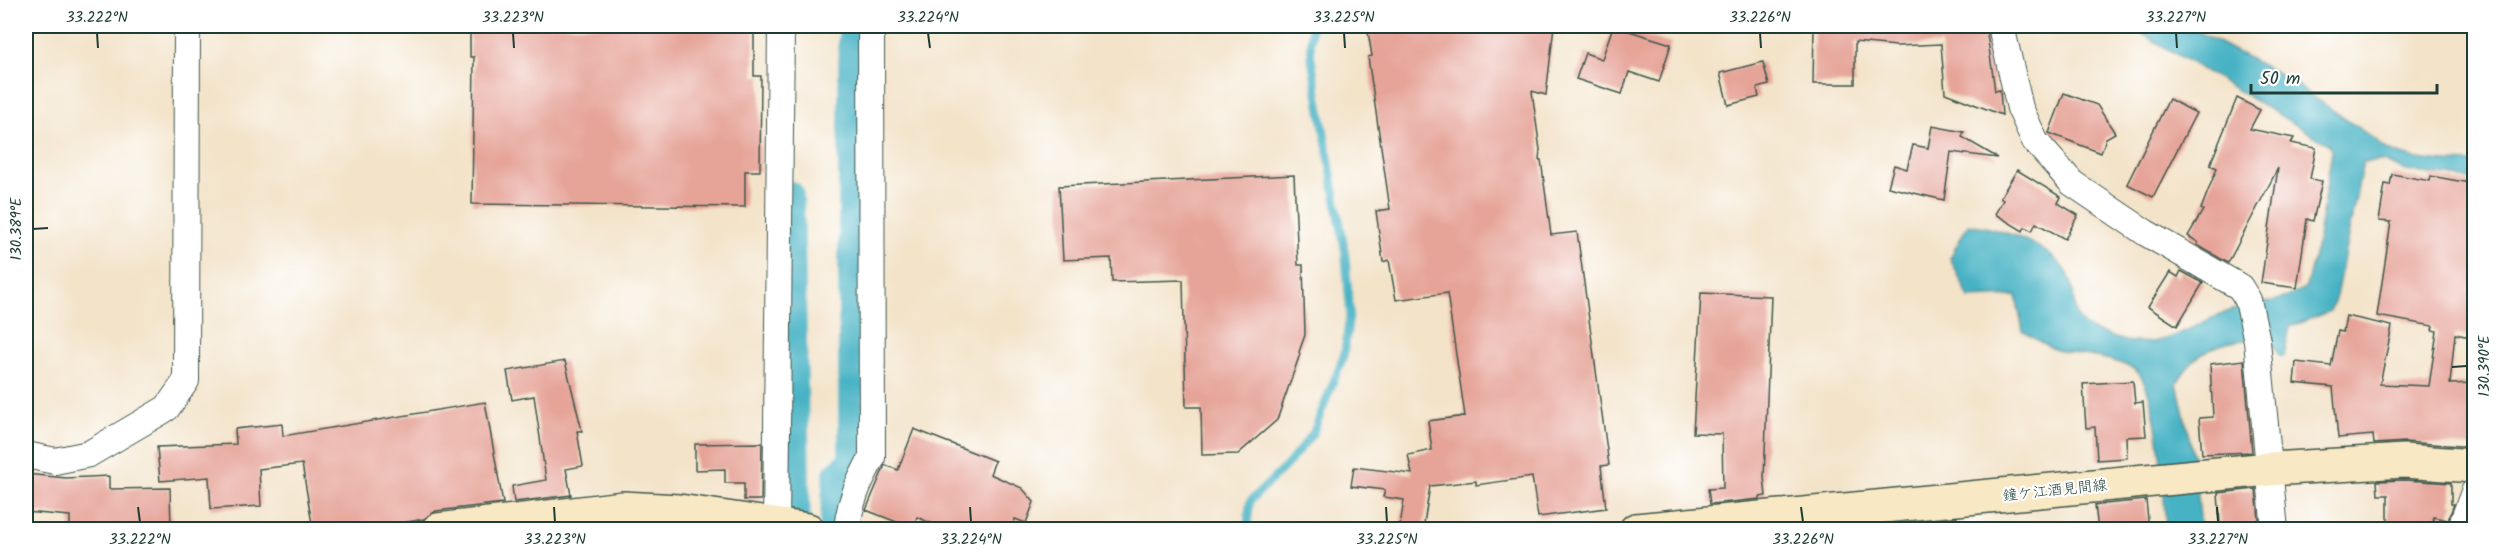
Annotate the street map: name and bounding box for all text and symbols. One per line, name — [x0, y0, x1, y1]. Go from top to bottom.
text: 33.222°N — [66, 6, 128, 30]
text: 33.223°N — [482, 6, 544, 30]
text: 33.224°N — [897, 6, 959, 30]
text: 33.225°N — [1313, 6, 1375, 30]
text: 33.226°N — [1729, 6, 1791, 30]
text: 33.227°N — [2146, 6, 2206, 30]
scale bar — [2251, 57, 2437, 95]
text: 50 m — [2260, 65, 2300, 94]
text: 130.389°E — [5, 196, 29, 261]
text: 130.390°E — [2473, 334, 2497, 397]
street label: 鐘ケ江酒見間線 — [2002, 474, 2109, 508]
text: 33.222°N — [109, 528, 171, 552]
text: 33.223°N — [524, 528, 586, 552]
text: 33.224°N — [940, 528, 1002, 552]
text: 33.225°N — [1356, 528, 1418, 552]
text: 33.226°N — [1772, 528, 1834, 552]
text: 33.227°N — [2188, 528, 2248, 552]

